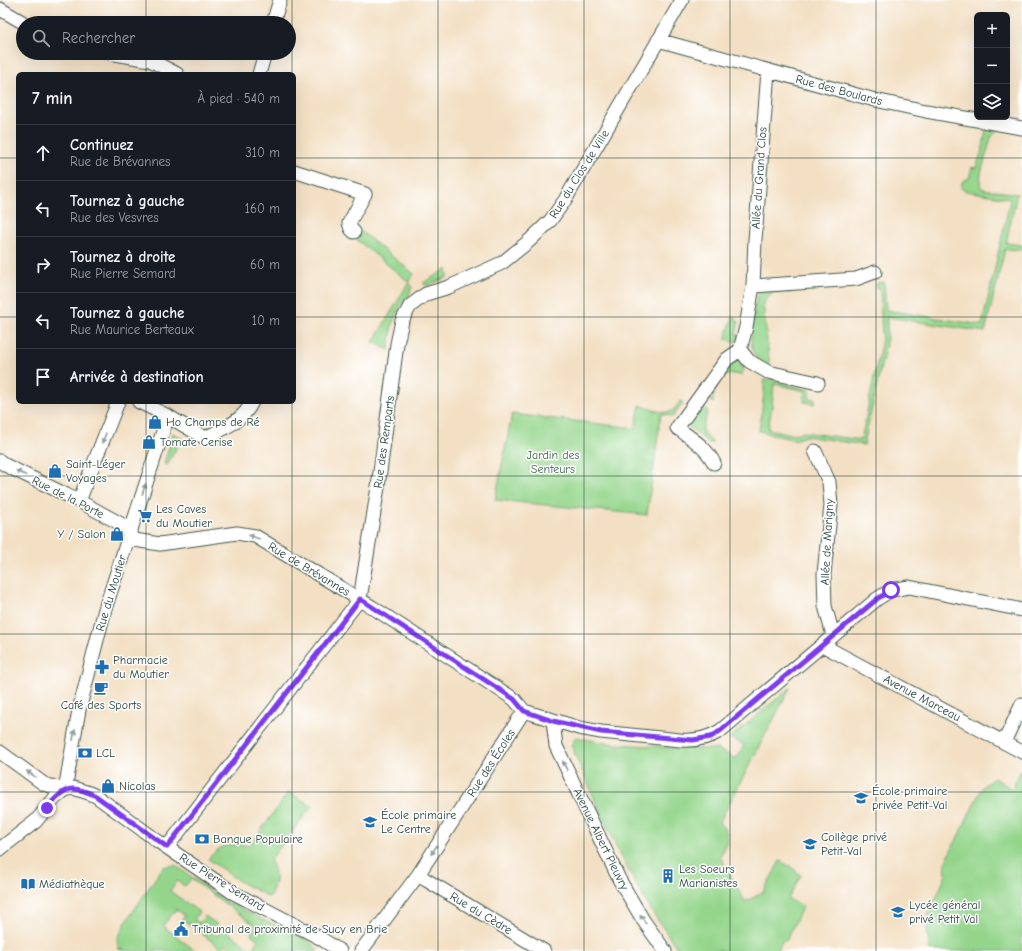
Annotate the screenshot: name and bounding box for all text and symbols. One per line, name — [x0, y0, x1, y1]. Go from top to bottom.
map controls — [974, 12, 1010, 120]
button: + — [974, 12, 1010, 48]
search box — [16, 16, 296, 60]
icon: search — [30, 27, 52, 49]
text: Rechercher — [62, 29, 135, 47]
button: − — [974, 48, 1010, 84]
street label: Rue des Boulards — [794, 72, 884, 108]
button: layers — [974, 84, 1010, 120]
text: 7 min — [32, 89, 73, 108]
text: À pied · 540 m — [198, 91, 280, 106]
street label: Allée du Grand Clos — [748, 126, 770, 230]
street label: Rue du Clos de Ville — [546, 127, 612, 221]
text: Continuez — [70, 136, 133, 154]
icon: ahead — [32, 142, 54, 164]
text: 310 m — [245, 145, 280, 160]
text: Rue de Brévannes — [70, 154, 171, 169]
text: Tournez à gauche — [70, 192, 184, 210]
icon: left — [32, 198, 54, 220]
text: 160 m — [245, 201, 280, 216]
text: Rue des Vesvres — [70, 210, 159, 225]
text: Tournez à droite — [70, 248, 175, 266]
icon: right — [32, 254, 54, 276]
text: 60 m — [250, 257, 280, 272]
text: Rue Pierre Semard — [70, 266, 176, 281]
text: Tournez à gauche — [70, 304, 184, 322]
icon: left — [32, 310, 54, 332]
text: 10 m — [252, 313, 280, 328]
text: Rue Maurice Berteaux — [70, 322, 194, 337]
icon: arrive — [32, 366, 54, 388]
text: Arrivée à destination — [70, 368, 204, 386]
street label: Rue des Remparts — [371, 395, 397, 489]
shop icon: Ho Champs de Ré — [147, 414, 163, 430]
place label: Ho Champs de Ré — [166, 415, 260, 429]
one-way arrow — [100, 433, 106, 445]
shop icon: Tomate Cerise — [141, 434, 157, 450]
place label: Tomate Cerise — [160, 435, 233, 449]
park label: Jardin des Senteurs — [526, 448, 580, 476]
place label: Saint-Léger Voyages — [66, 457, 126, 485]
shop icon: Saint-Léger Voyages — [47, 463, 63, 479]
one-way arrow — [15, 470, 27, 476]
street label: Rue de la Porte — [30, 473, 106, 521]
one-way arrow — [141, 483, 147, 495]
street label: Allée de Marigny — [818, 498, 836, 586]
place label: Les Caves du Moutier — [156, 502, 212, 530]
supermarket icon: Les Caves du Moutier — [137, 508, 153, 524]
shop icon: Y / Salon — [109, 526, 125, 542]
place label: Y / Salon — [57, 527, 106, 541]
one-way arrow — [247, 534, 259, 540]
street label: Rue de Brévannes — [266, 539, 352, 599]
street label: Rue du Moutier — [93, 553, 129, 633]
route start — [882, 581, 900, 599]
place label: Pharmacie du Moutier — [113, 653, 169, 681]
pharmacy icon: Pharmacie du Moutier — [94, 659, 110, 675]
street label: Avenue Marceau — [881, 672, 963, 724]
cafe icon: Café des Sports — [93, 680, 109, 696]
place label: Café des Sports — [61, 698, 141, 712]
street label: Rue des Écoles — [464, 727, 518, 799]
one-way arrow — [71, 729, 77, 741]
bank icon: LCL — [77, 745, 93, 761]
place label: LCL — [96, 746, 115, 760]
one-way arrow — [562, 760, 568, 771]
one-way arrow — [26, 770, 36, 778]
shop icon: Nicolas — [100, 778, 116, 794]
place label: Nicolas — [119, 779, 156, 793]
place label: École primaire privée Petit-Val — [872, 784, 947, 812]
street label: Avenue Albert Pleuvry — [570, 786, 632, 893]
school or university icon: École primaire privée Petit-Val — [853, 790, 869, 806]
route end — [38, 799, 56, 817]
place label: École primaire Le Centre — [381, 808, 456, 836]
school or university icon: École primaire Le Centre — [362, 814, 378, 830]
place label: Collège privé Petit-Val — [821, 830, 887, 858]
bank icon: Banque Populaire — [194, 831, 210, 847]
place label: Banque Populaire — [213, 832, 303, 846]
school or university icon: Collège privé Petit-Val — [802, 836, 818, 852]
one-way arrow — [431, 844, 438, 856]
street label: Rue Pierre Semard — [177, 850, 267, 914]
place label: Les Soeurs Marianistes — [679, 862, 737, 890]
building icon: Les Soeurs Marianistes — [660, 868, 676, 884]
library icon: Médiathèque — [20, 876, 36, 892]
place label: Médiathèque — [39, 877, 105, 891]
street label: Rue du Cèdre — [447, 889, 515, 937]
place label: Lycée général privé Petit Val — [909, 898, 980, 926]
school or university icon: Lycée général privé Petit Val — [890, 904, 906, 920]
one-way arrow — [639, 913, 646, 925]
public building icon: Tribunal de proximité de Sucy en Brie — [173, 921, 189, 937]
place label: Tribunal de proximité de Sucy en Brie — [192, 922, 387, 936]

